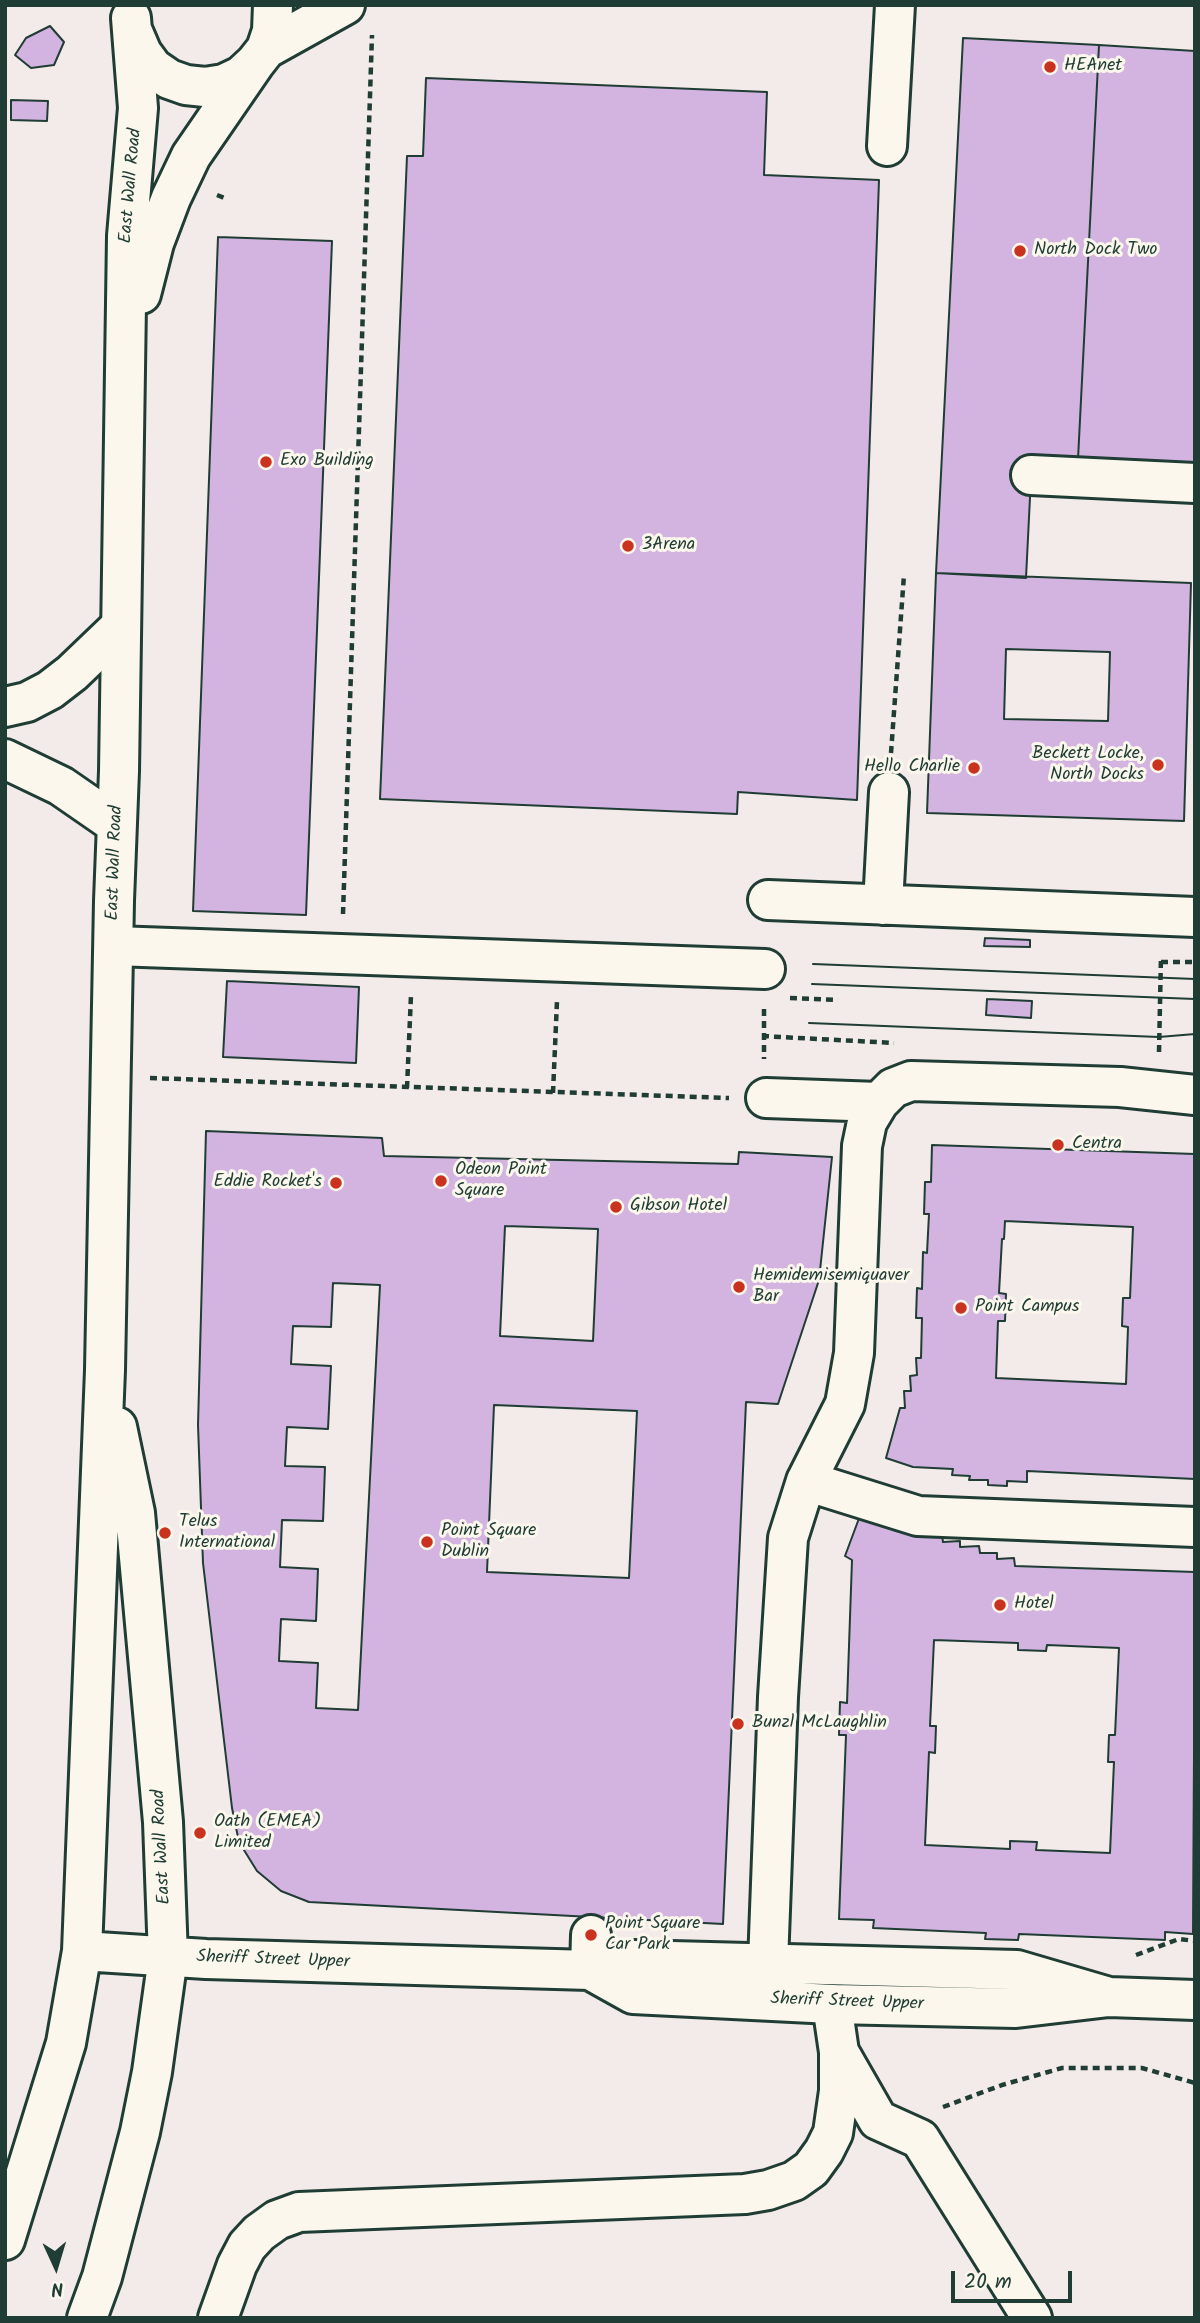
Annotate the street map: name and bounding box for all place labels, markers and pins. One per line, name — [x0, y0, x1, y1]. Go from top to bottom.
place label: HEAnet — [1064, 56, 1122, 78]
marker: HEAnet — [1042, 59, 1058, 75]
place label: North Dock Two — [1034, 240, 1157, 262]
marker: North Dock Two — [1012, 243, 1028, 259]
place label: Exo Building — [280, 451, 374, 473]
marker: Exo Building — [258, 454, 274, 470]
place label: 3Arena — [642, 535, 695, 557]
marker: 3Arena — [620, 538, 636, 554]
place label: Beckett Locke, North Docks — [1032, 744, 1144, 786]
place label: Hello Charlie — [864, 757, 960, 779]
marker: Beckett Locke, North Docks — [1150, 757, 1166, 773]
marker: Hello Charlie — [966, 760, 982, 776]
place label: Centra — [1072, 1134, 1122, 1156]
marker: Centra — [1050, 1137, 1066, 1153]
place label: Odeon Point Square — [455, 1160, 547, 1202]
place label: Eddie Rocket's — [213, 1172, 322, 1194]
marker: Odeon Point Square — [433, 1173, 449, 1189]
marker: Eddie Rocket's — [328, 1175, 344, 1191]
place label: Gibson Hotel — [630, 1196, 727, 1218]
marker: Gibson Hotel — [608, 1199, 624, 1215]
place label: Hemidemisemiquaver Bar — [753, 1266, 909, 1308]
marker: Hemidemisemiquaver Bar — [731, 1279, 747, 1295]
place label: Point Campus — [975, 1297, 1079, 1319]
marker: Point Campus — [953, 1300, 969, 1316]
place label: Telus International — [179, 1512, 275, 1554]
place label: Point Square Dublin — [441, 1521, 536, 1564]
marker: Telus International — [157, 1525, 173, 1541]
marker: Point Square Dublin — [419, 1534, 435, 1550]
place label: Hotel — [1014, 1594, 1054, 1616]
marker: Hotel — [992, 1597, 1008, 1613]
place label: Bunzl McLaughlin — [752, 1713, 887, 1735]
marker: Bunzl McLaughlin — [730, 1716, 746, 1732]
place label: Oath (EMEA) Limited — [214, 1812, 321, 1854]
marker: Oath (EMEA) Limited — [192, 1825, 208, 1841]
place label: Point Square Car Park — [605, 1914, 700, 1956]
marker: Point Square Car Park — [583, 1927, 599, 1943]

